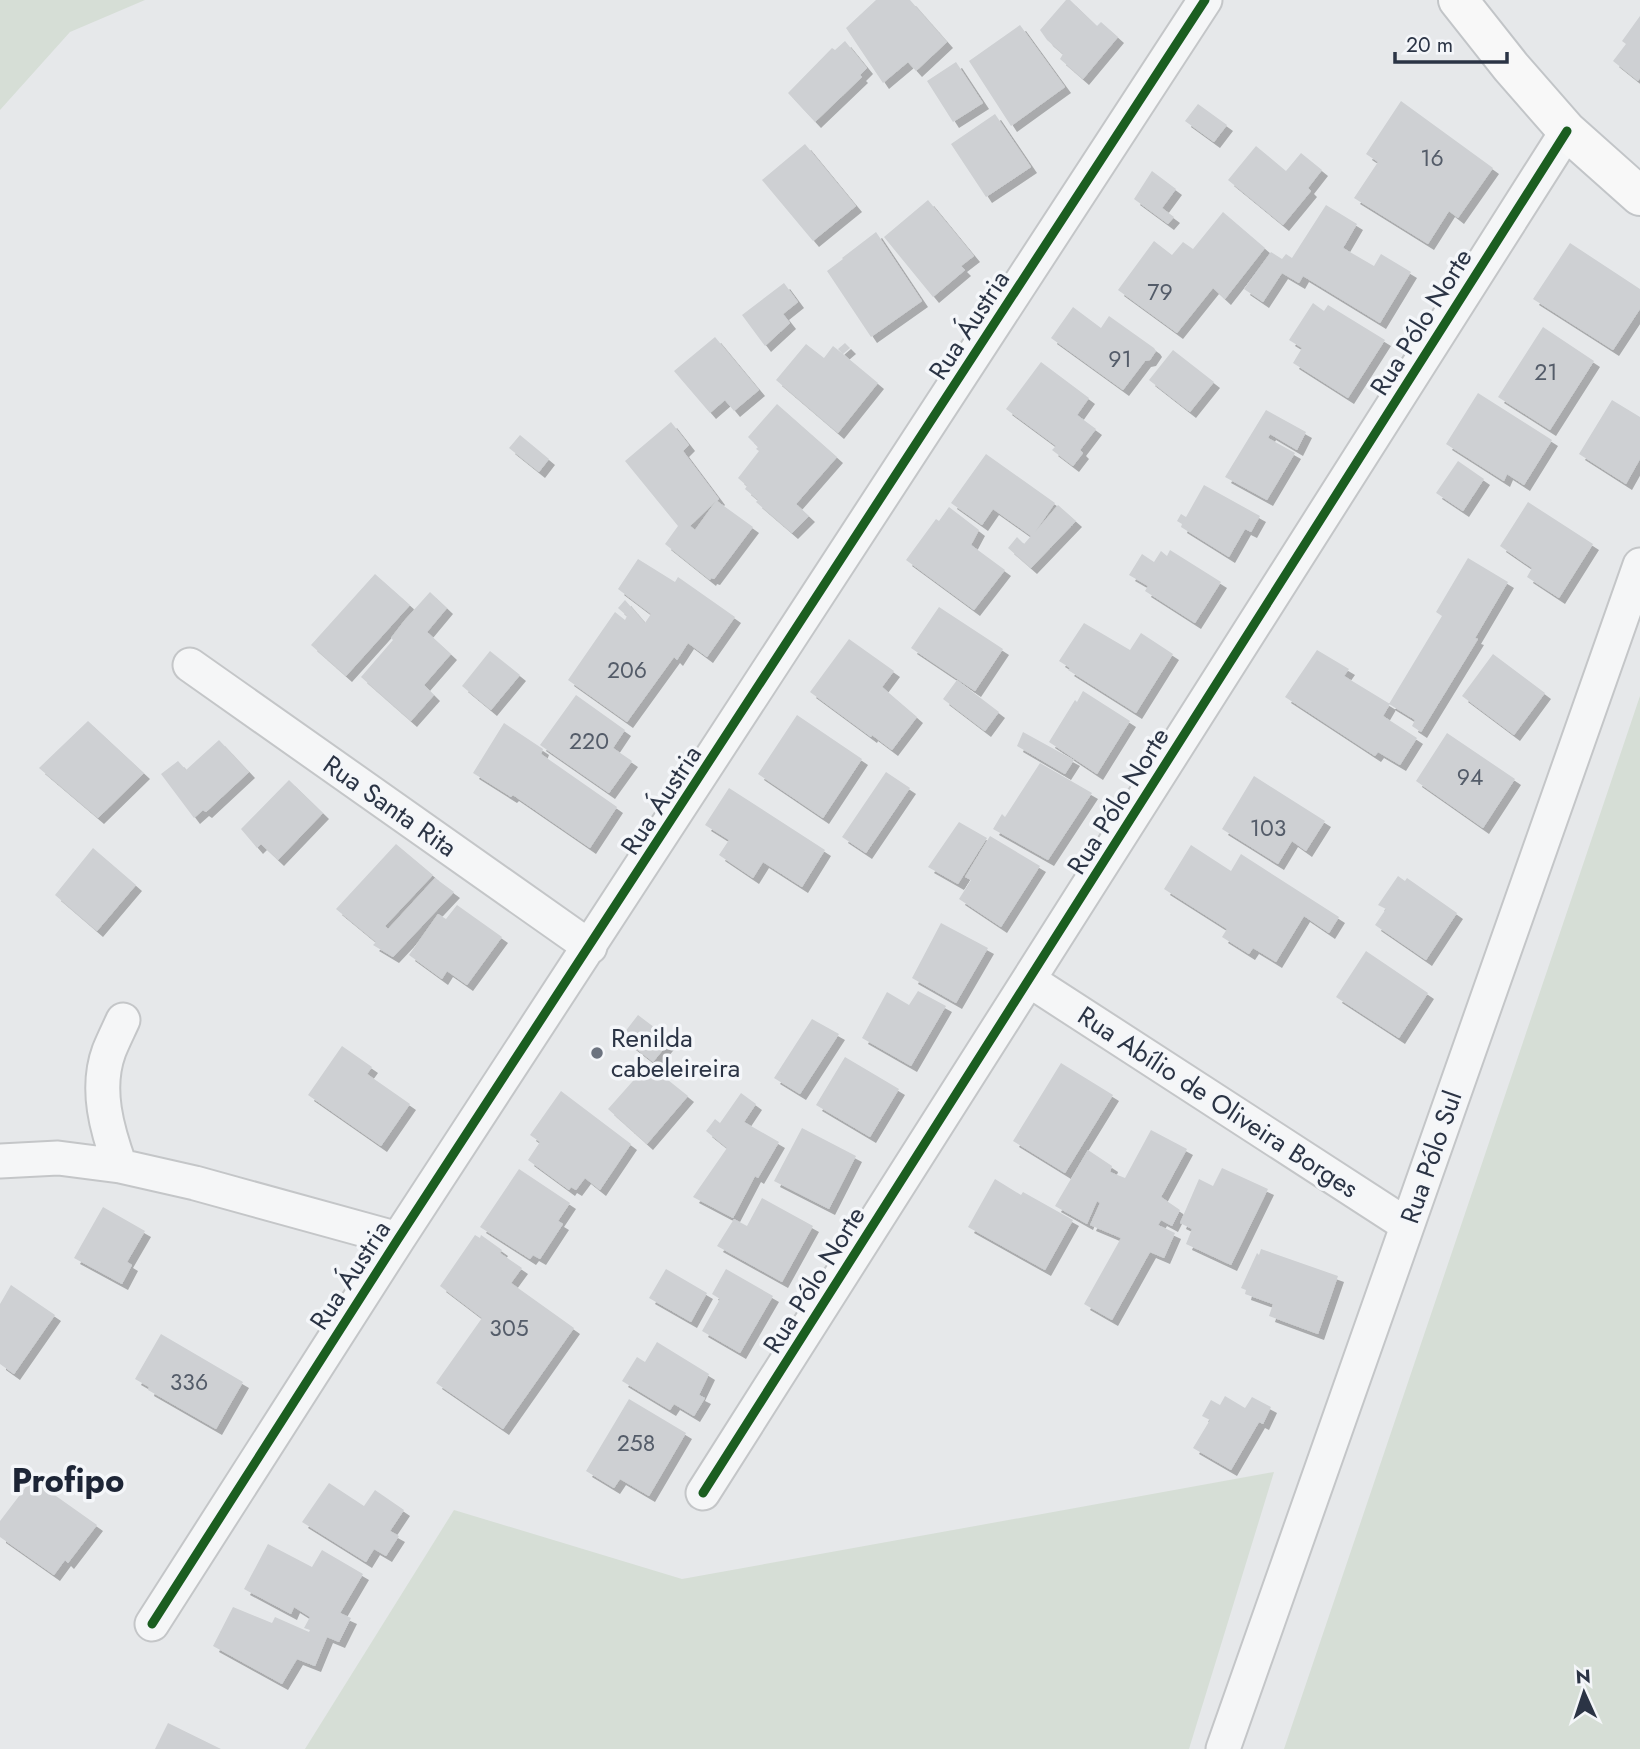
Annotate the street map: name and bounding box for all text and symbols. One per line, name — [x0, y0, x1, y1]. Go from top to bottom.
scale bar — [1395, 21, 1507, 65]
text: 20 m — [1406, 30, 1453, 60]
house number: 16 — [1420, 141, 1444, 175]
street label: Rua Pólo Norte — [1361, 241, 1481, 403]
street label: Rua Áustria — [919, 263, 1019, 387]
house number: 79 — [1147, 275, 1173, 309]
house number: 91 — [1108, 342, 1132, 376]
house number: 21 — [1534, 355, 1558, 389]
house number: 206 — [607, 653, 647, 687]
street label: Rua Pólo Norte — [1058, 720, 1178, 882]
house number: 220 — [569, 724, 609, 758]
street label: Rua Áustria — [611, 738, 711, 862]
street label: Rua Santa Rita — [315, 746, 465, 866]
house number: 94 — [1457, 760, 1483, 794]
house number: 103 — [1250, 811, 1286, 845]
street label: Rua Abílio de Oliveira Borges — [1070, 997, 1366, 1207]
place label: Renilda cabeleireira — [611, 1019, 740, 1087]
marker: Renilda cabeleireira — [589, 1045, 605, 1061]
street label: Rua Pólo Sul — [1391, 1086, 1471, 1228]
street label: Rua Pólo Norte — [754, 1199, 874, 1361]
street label: Rua Áustria — [300, 1213, 400, 1337]
house number: 305 — [489, 1311, 529, 1345]
house number: 336 — [170, 1365, 208, 1399]
house number: 258 — [617, 1426, 655, 1460]
district label: Profipo — [12, 1457, 124, 1504]
north arrow — [1549, 1658, 1619, 1728]
text: N — [1575, 1663, 1591, 1690]

